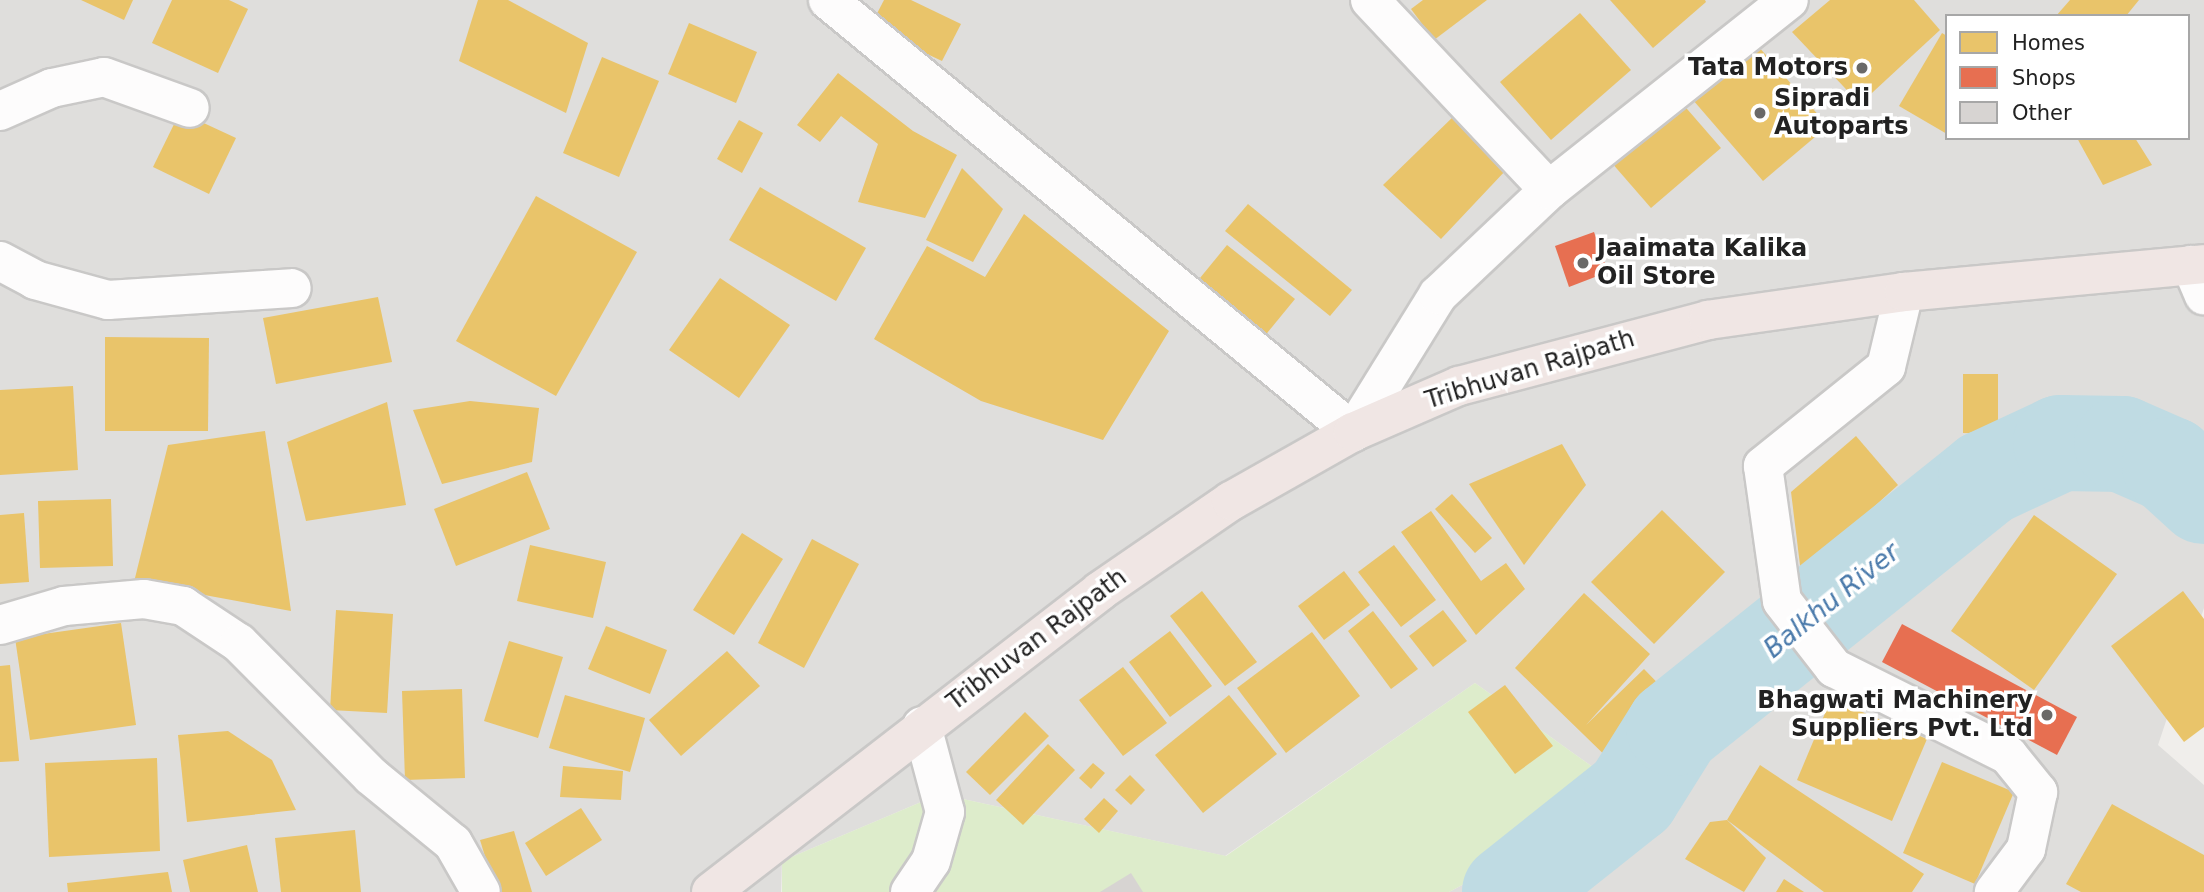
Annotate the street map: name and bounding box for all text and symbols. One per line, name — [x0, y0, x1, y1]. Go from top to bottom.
legend — [1945, 14, 2190, 140]
text: Homes — [2012, 31, 2085, 55]
place label: Tata Motors — [1688, 54, 1848, 82]
marker: Tata Motors — [1854, 60, 1870, 76]
text: Shops — [2012, 66, 2076, 90]
place label: Sipradi Autoparts — [1774, 85, 1909, 141]
text: Other — [2012, 101, 2072, 125]
marker: Sipradi Autoparts — [1752, 105, 1768, 121]
place label: Jaaimata Kalika Oil Store — [1597, 235, 1807, 291]
marker: Jaaimata Kalika Oil Store — [1575, 255, 1591, 271]
street label: Tribhuvan Rajpath — [1422, 324, 1638, 416]
water label: Balkhu River — [1758, 537, 1906, 665]
street label: Tribhuvan Rajpath — [942, 563, 1132, 717]
place label: Bhagwati Machinery Suppliers Pvt. Ltd — [1757, 687, 2033, 743]
marker: Bhagwati Machinery Suppliers Pvt. Ltd — [2039, 707, 2055, 723]

